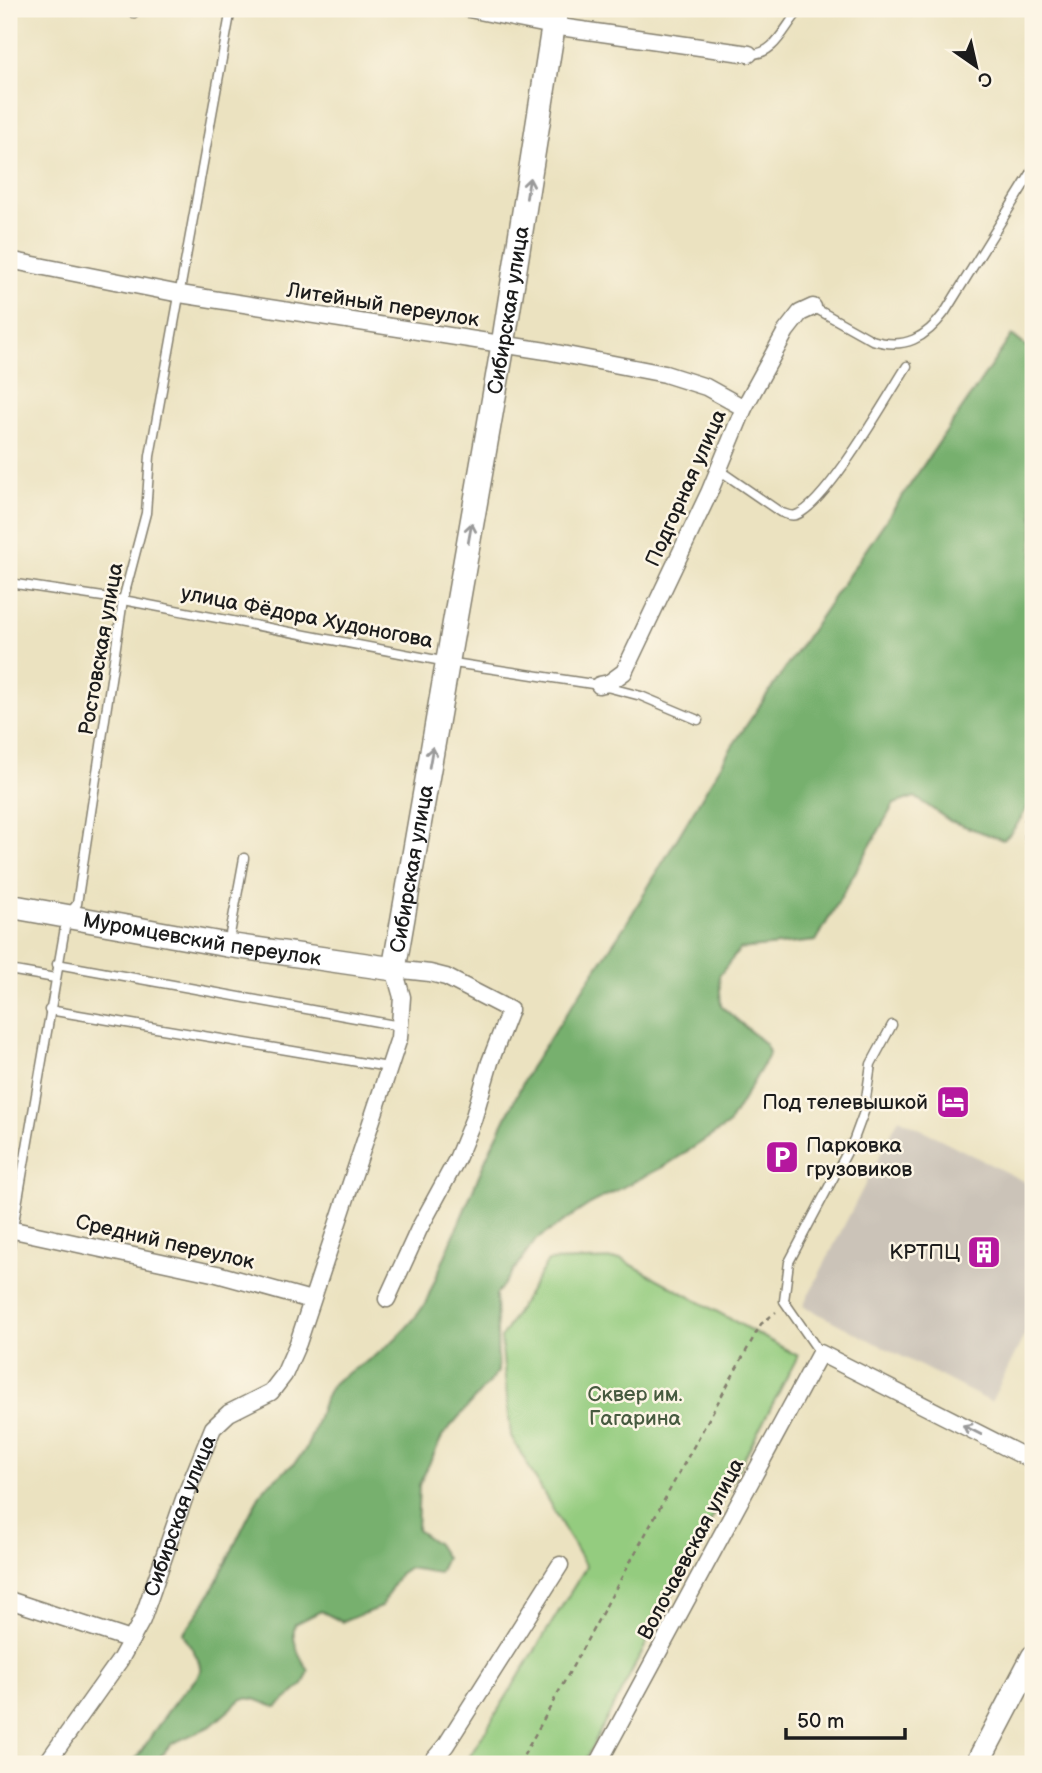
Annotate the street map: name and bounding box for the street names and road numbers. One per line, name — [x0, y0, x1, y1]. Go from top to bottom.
street label: Сибирская улица — [482, 224, 534, 396]
street label: Литейный переулок — [284, 277, 481, 333]
street label: Подгорная улица — [640, 405, 732, 570]
street label: Ростовская улица — [74, 560, 129, 737]
street label: улица Фёдора Худоногова — [179, 580, 436, 654]
street label: Сибирская улица — [385, 782, 439, 955]
street label: Муромцевский переулок — [81, 907, 323, 971]
street label: Средний переулок — [73, 1209, 257, 1275]
street label: Сибирская улица — [139, 1431, 221, 1600]
street label: Волочаевская улица — [633, 1453, 750, 1644]

